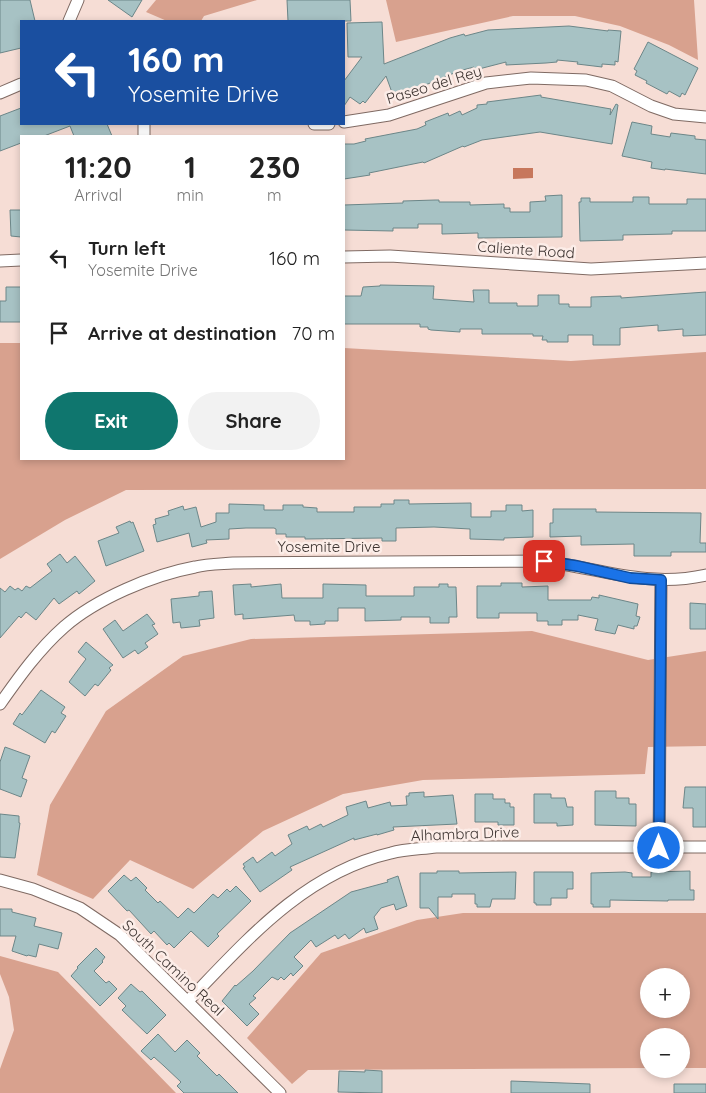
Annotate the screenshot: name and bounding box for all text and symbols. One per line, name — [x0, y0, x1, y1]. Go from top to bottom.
text: 160 m — [128, 37, 225, 81]
icon: left — [45, 40, 110, 105]
street label: Paseo del Rey — [384, 61, 484, 108]
text: Yosemite Drive — [128, 80, 279, 108]
text: 11:20 — [65, 148, 132, 186]
text: 1 — [184, 148, 196, 186]
text: 230 — [249, 148, 300, 186]
text: Arrival — [74, 185, 122, 205]
text: min — [177, 185, 204, 205]
text: m — [267, 185, 282, 205]
text: Turn left — [88, 236, 166, 260]
street label: Caliente Road — [477, 237, 575, 262]
icon: left — [45, 244, 73, 272]
text: 160 m — [269, 246, 320, 270]
text: Yosemite Drive — [88, 260, 198, 280]
icon: arrive — [45, 319, 73, 347]
text: Arrive at destination — [88, 321, 277, 345]
text: 70 m — [292, 321, 335, 345]
button: Exit — [45, 392, 178, 450]
button: Share — [188, 392, 320, 450]
street label: Yosemite Drive — [278, 537, 380, 556]
pin — [523, 540, 565, 582]
icon: arrive — [530, 547, 558, 575]
position arrow — [632, 821, 684, 873]
street label: Alhambra Drive — [410, 822, 519, 845]
street label: South Camino Real — [118, 916, 228, 1020]
map controls — [640, 968, 690, 1078]
button: + — [640, 968, 690, 1018]
button: − — [640, 1028, 690, 1078]

